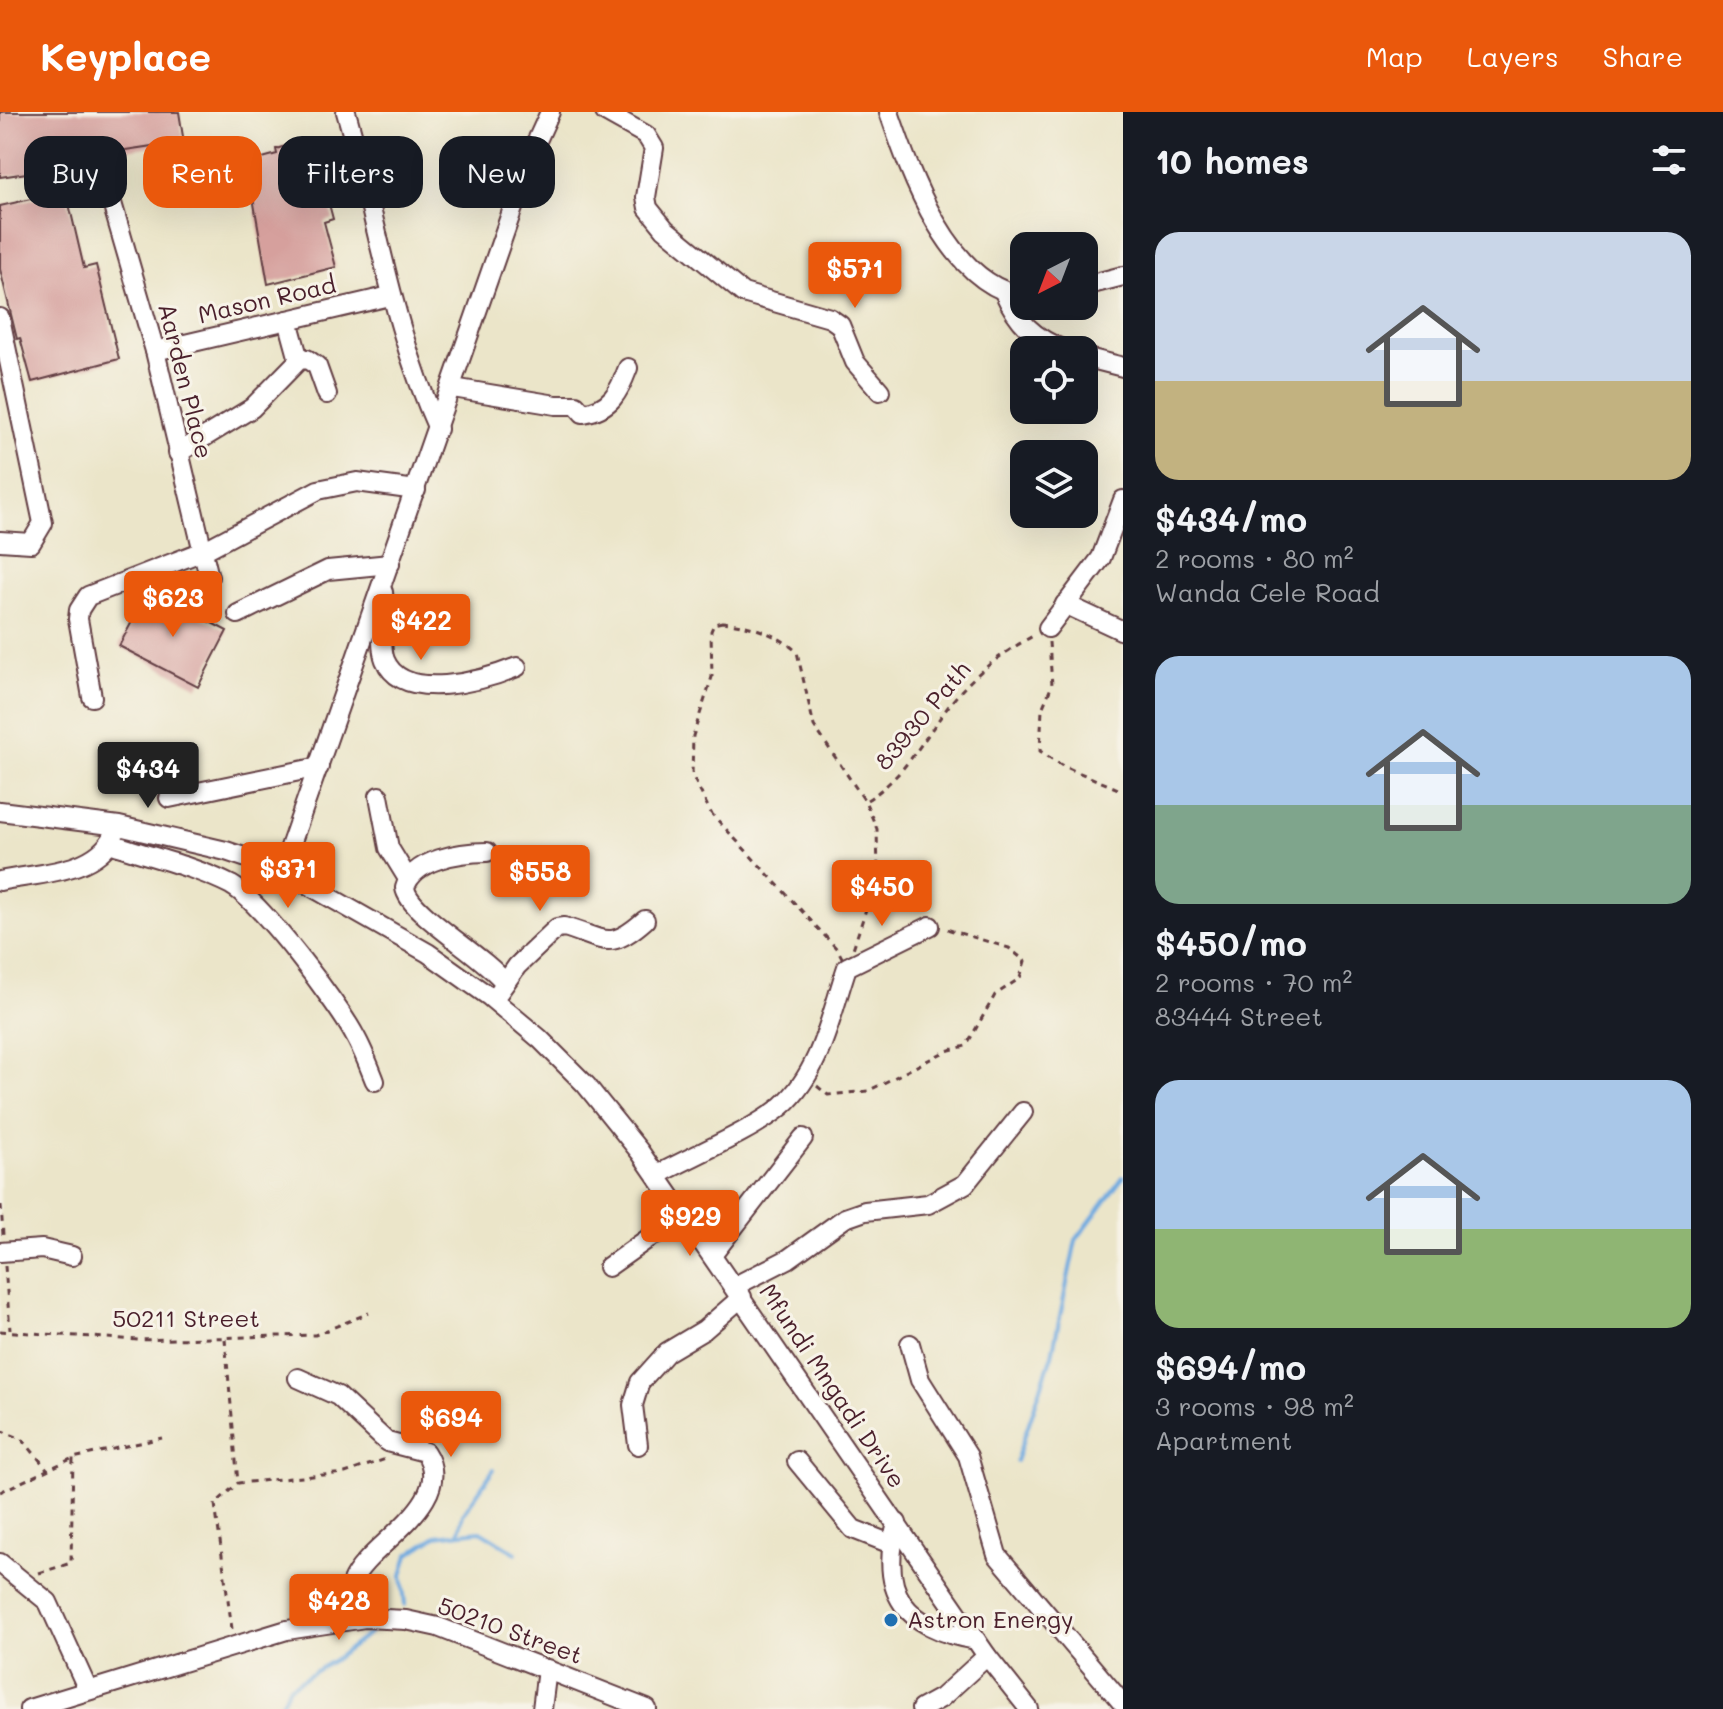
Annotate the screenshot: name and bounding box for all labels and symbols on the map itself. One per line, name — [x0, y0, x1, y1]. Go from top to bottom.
north arrow — [1010, 232, 1098, 320]
pin: $571 — [808, 242, 902, 310]
street label: Mason Road — [195, 268, 339, 329]
street label: Aarden Place — [152, 300, 221, 462]
pin: $623 — [126, 571, 220, 639]
pin: $422 — [374, 594, 468, 662]
street label: 83930 Path — [867, 654, 976, 776]
pin: $434 — [101, 742, 195, 810]
pin: $371 — [241, 842, 335, 910]
pin: $558 — [493, 845, 587, 913]
pin: $450 — [835, 860, 929, 928]
pin: $929 — [643, 1190, 737, 1258]
street label: Mfundi Mngadi Drive — [753, 1277, 913, 1493]
street label: 50211 Street — [112, 1302, 260, 1333]
pin: $694 — [404, 1391, 498, 1459]
pin: $428 — [292, 1574, 386, 1642]
street label: 50210 Street — [434, 1589, 587, 1670]
place label: Astron Energy — [907, 1603, 1074, 1634]
marker: Astron Energy — [882, 1611, 900, 1629]

